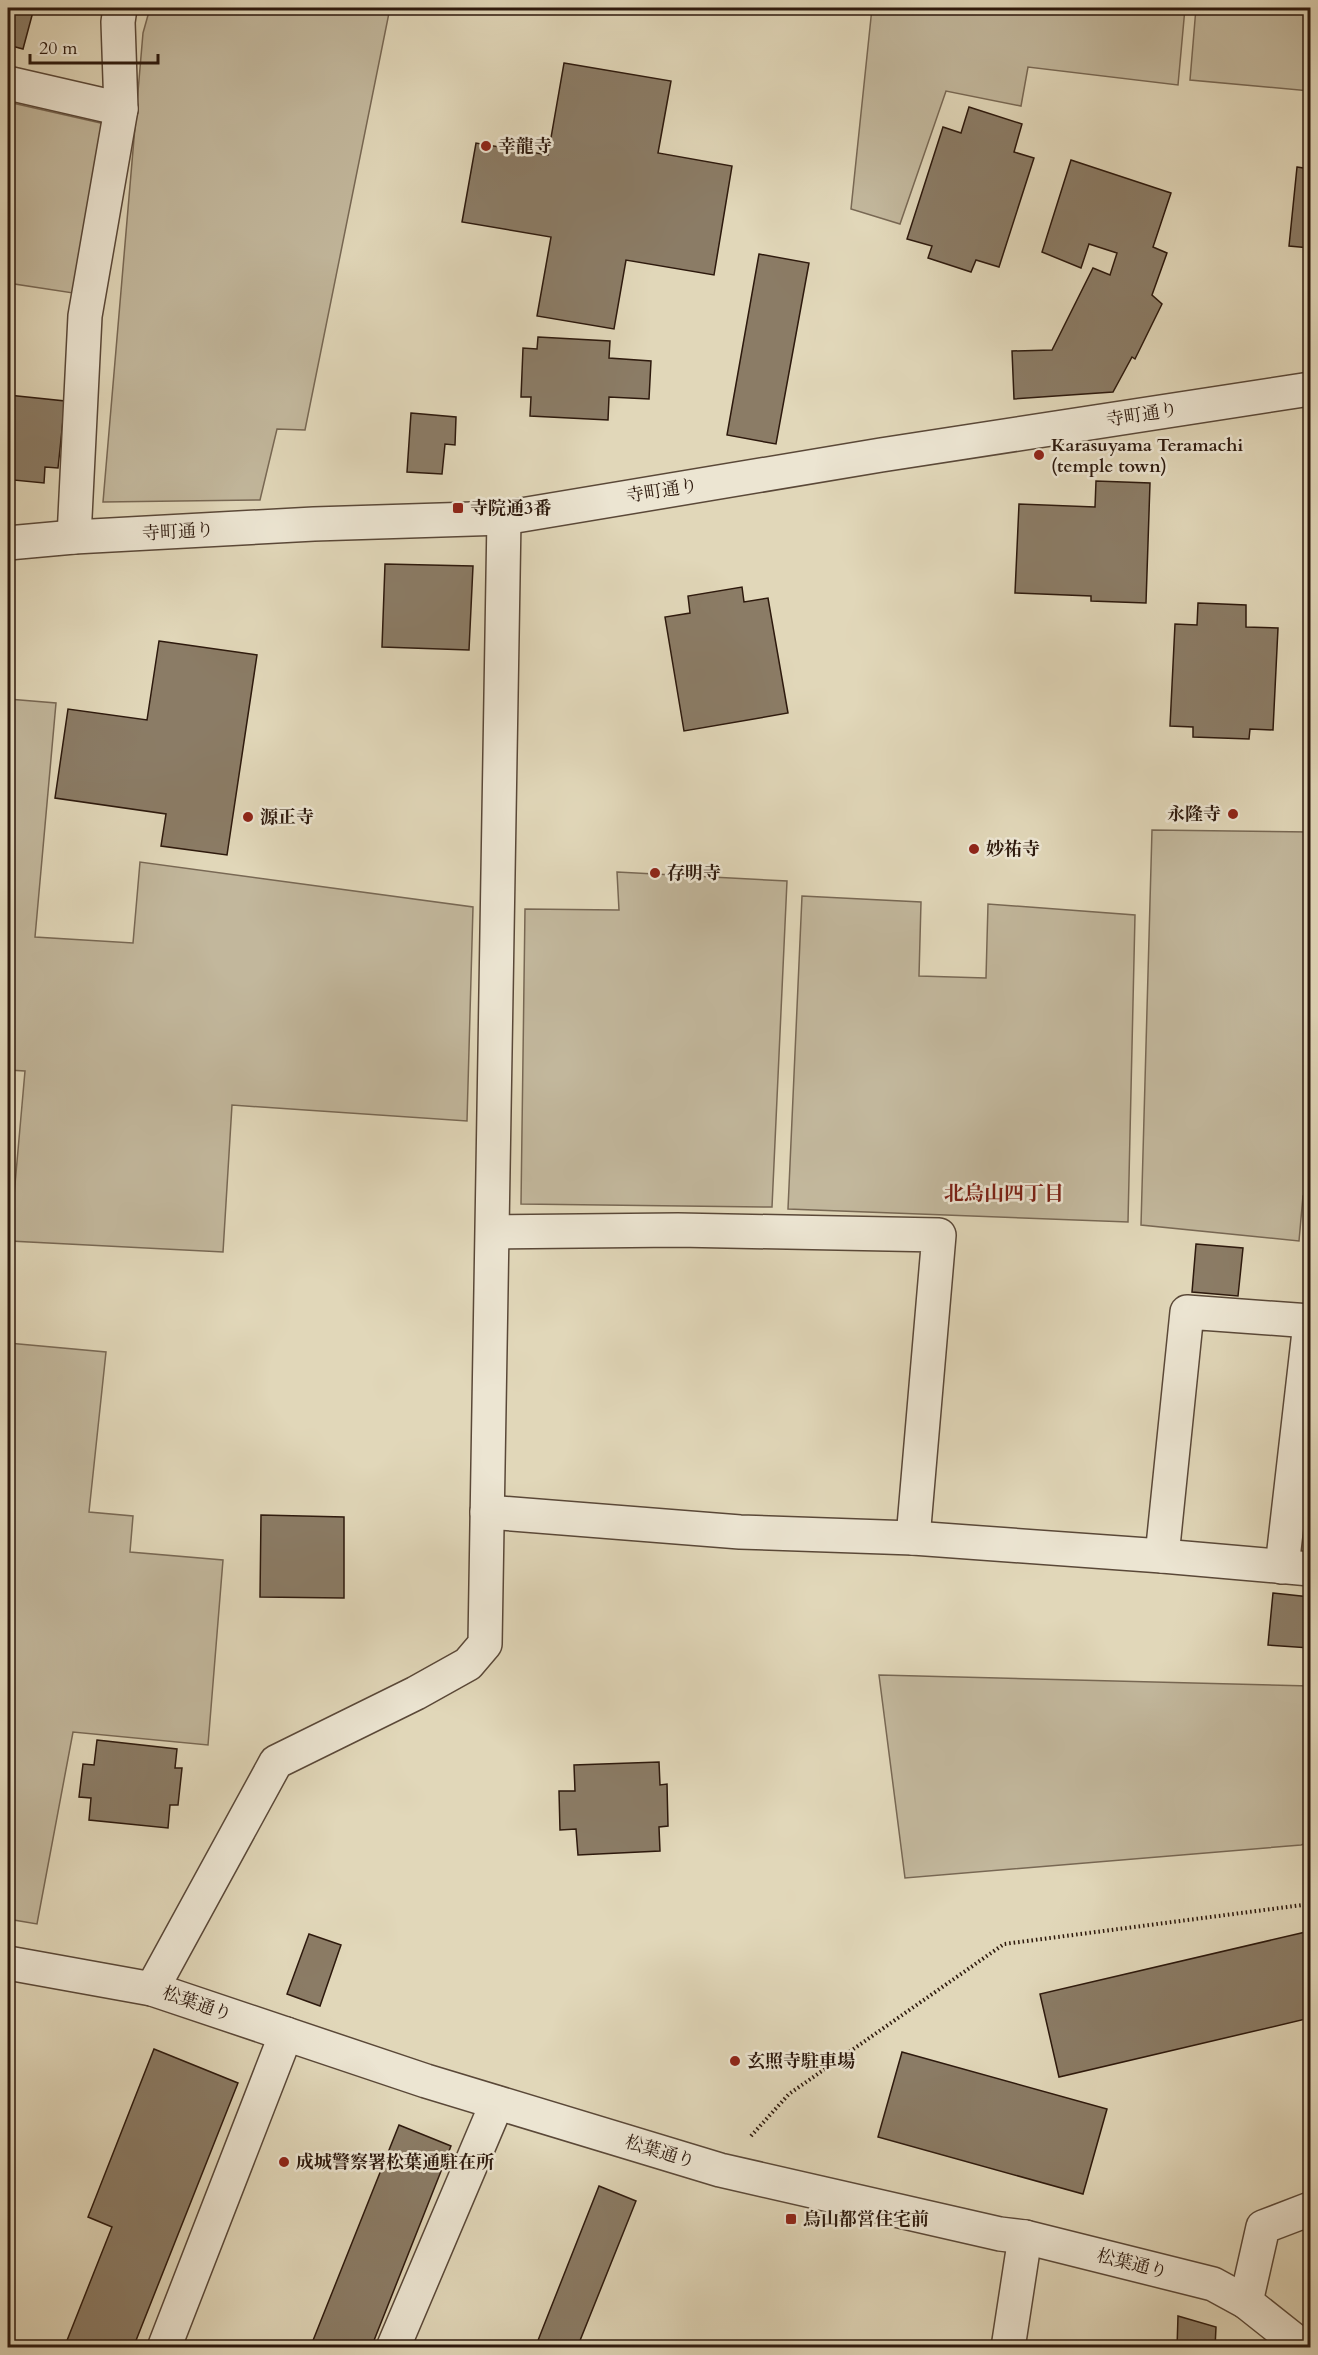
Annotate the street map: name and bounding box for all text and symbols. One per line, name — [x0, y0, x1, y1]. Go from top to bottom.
scale bar — [30, 27, 158, 65]
text: 20 m — [39, 36, 78, 61]
place label: 幸龍寺 — [498, 134, 552, 159]
marker: 幸龍寺 — [479, 139, 493, 153]
street label: 寺町通り — [1104, 397, 1180, 433]
place label: Karasuyama Teramachi (temple town) — [1051, 433, 1244, 479]
marker: Karasuyama Teramachi (temple town) — [1032, 448, 1046, 462]
street label: 寺町通り — [624, 473, 700, 509]
place label: 寺院通3番 — [470, 496, 551, 521]
marker: 寺院通3番 — [451, 501, 465, 515]
street label: 寺町通り — [141, 518, 215, 546]
place label: 永隆寺 — [1167, 802, 1221, 827]
place label: 源正寺 — [260, 805, 314, 830]
marker: 永隆寺 — [1226, 807, 1240, 821]
marker: 源正寺 — [241, 810, 255, 824]
place label: 妙祐寺 — [986, 837, 1040, 862]
marker: 妙祐寺 — [967, 842, 981, 856]
place label: 存明寺 — [667, 861, 721, 886]
marker: 存明寺 — [648, 866, 662, 880]
district label: 北烏山四丁目 — [944, 1180, 1064, 1207]
street label: 松葉通り — [159, 1980, 235, 2028]
place label: 玄照寺駐車場 — [747, 2049, 855, 2074]
marker: 玄照寺駐車場 — [728, 2054, 742, 2068]
street label: 松葉通り — [622, 2130, 698, 2174]
place label: 成城警察署松葉通駐在所 — [296, 2150, 494, 2175]
marker: 成城警察署松葉通駐在所 — [277, 2155, 291, 2169]
place label: 烏山都営住宅前 — [803, 2207, 929, 2232]
marker: 烏山都営住宅前 — [784, 2212, 798, 2226]
street label: 松葉通り — [1094, 2243, 1170, 2285]

